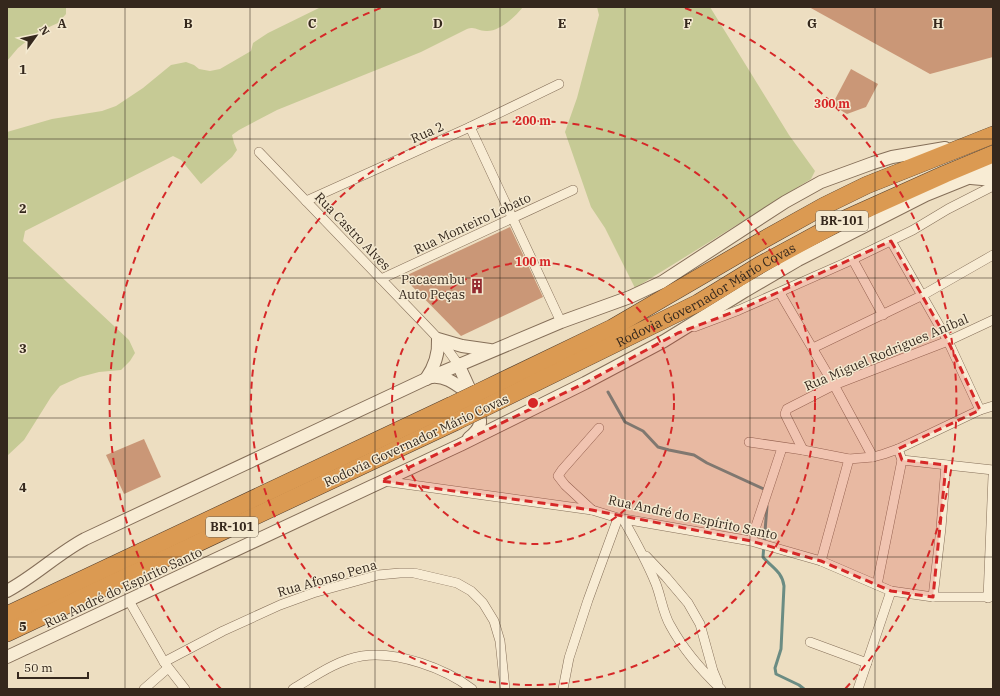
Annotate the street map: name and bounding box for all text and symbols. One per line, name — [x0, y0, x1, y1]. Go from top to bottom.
text: A — [57, 15, 67, 32]
text: B — [183, 15, 193, 32]
text: C — [308, 15, 317, 32]
text: D — [433, 15, 443, 32]
text: E — [558, 15, 566, 32]
text: F — [684, 15, 692, 32]
text: G — [807, 15, 817, 32]
text: H — [933, 15, 944, 32]
north arrow — [16, 16, 56, 56]
text: N — [36, 23, 53, 38]
text: 1 — [19, 61, 27, 78]
text: 300 m — [814, 96, 850, 111]
text: 200 m — [515, 113, 551, 128]
street label: Rua 2 — [408, 118, 446, 147]
street label: Rua Castro Alves — [311, 189, 394, 274]
street label: Rua Monteiro Lobato — [411, 189, 534, 258]
text: 2 — [19, 200, 27, 217]
road number: BR-101 — [816, 211, 868, 231]
street label: Rodovia Governador Mário Covas — [613, 239, 799, 351]
text: 100 m — [515, 254, 551, 269]
place label: Pacaembu Auto Peças — [398, 271, 465, 303]
building icon: Pacaembu Auto Peças — [468, 277, 486, 295]
street label: Rua Miguel Rodrigues Aníbal — [802, 310, 971, 395]
text: 3 — [19, 340, 27, 357]
street label: Rodovia Governador Mário Covas — [321, 390, 511, 491]
centre of rings — [526, 396, 540, 410]
text: 4 — [19, 479, 27, 496]
street label: Rua André do Espírito Santo — [607, 491, 779, 544]
road number: BR-101 — [206, 517, 258, 537]
street label: Rua André do Espírito Santo — [41, 543, 205, 632]
street label: Rua Afonso Pena — [275, 556, 379, 601]
text: 5 — [19, 618, 27, 635]
scale bar — [18, 654, 88, 680]
text: 50 m — [24, 660, 53, 675]

